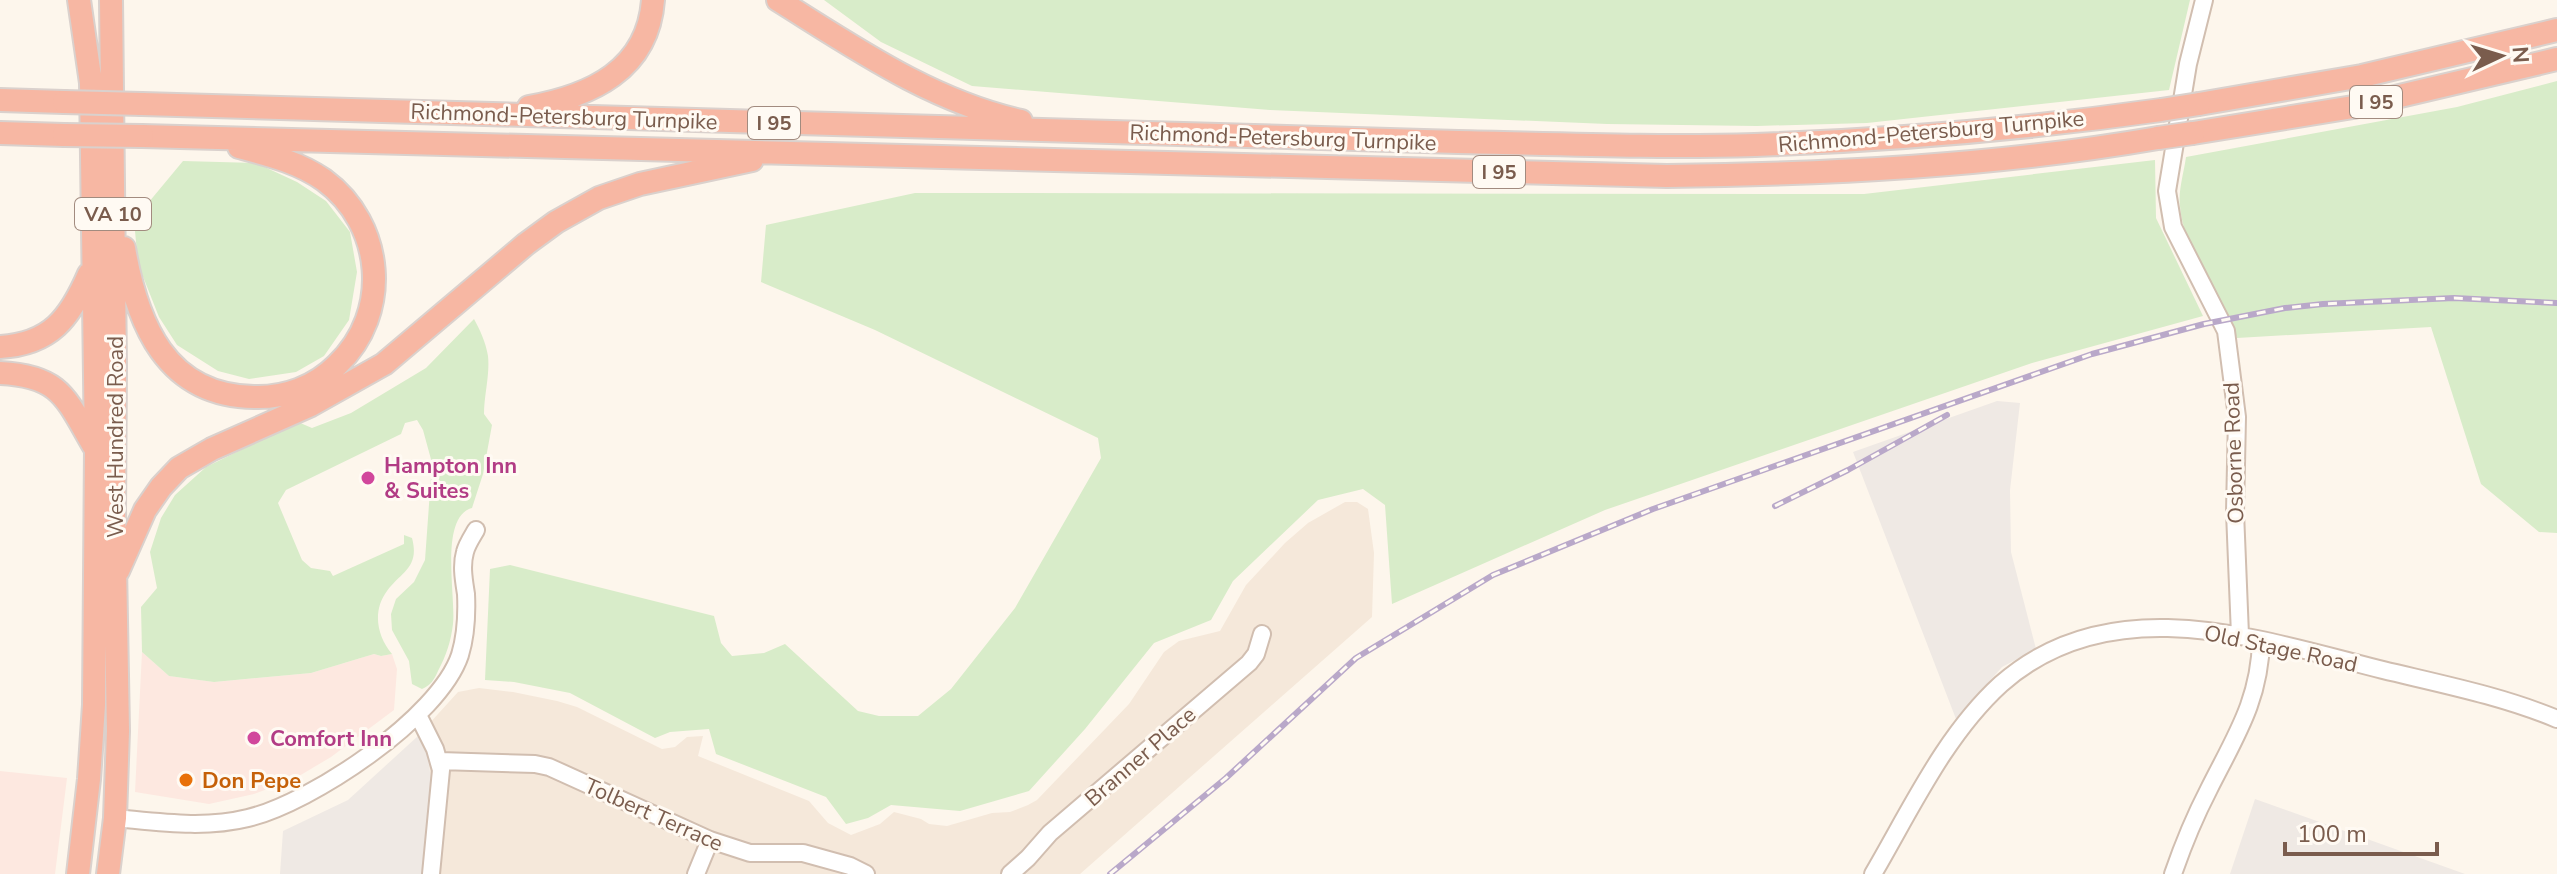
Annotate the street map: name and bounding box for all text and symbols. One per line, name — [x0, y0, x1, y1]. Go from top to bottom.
north arrow — [2461, 16, 2541, 96]
text: N — [2504, 45, 2535, 64]
road number: I 95 — [2350, 86, 2402, 118]
street label: Richmond-Petersburg Turnpike — [410, 97, 718, 137]
street label: Richmond-Petersburg Turnpike — [1777, 104, 2085, 160]
road number: I 95 — [748, 107, 800, 139]
street label: Richmond-Petersburg Turnpike — [1129, 118, 1437, 158]
road number: I 95 — [1473, 156, 1525, 188]
road number: VA 10 — [75, 198, 151, 230]
street label: West Hundred Road — [101, 336, 131, 538]
street label: Osborne Road — [2217, 382, 2251, 524]
place label: Hampton Inn & Suites — [384, 451, 517, 506]
marker: Hampton Inn & Suites — [359, 469, 377, 487]
street label: Old Stage Road — [2201, 618, 2360, 680]
street label: Branner Place — [1079, 700, 1203, 813]
place label: Comfort Inn — [270, 724, 392, 754]
marker: Comfort Inn — [245, 729, 263, 747]
place label: Don Pepe — [202, 766, 301, 796]
marker: Don Pepe — [177, 771, 195, 789]
street label: Tolbert Terrace — [579, 771, 728, 859]
scale bar — [2285, 806, 2437, 856]
text: 100 m — [2297, 818, 2367, 850]

